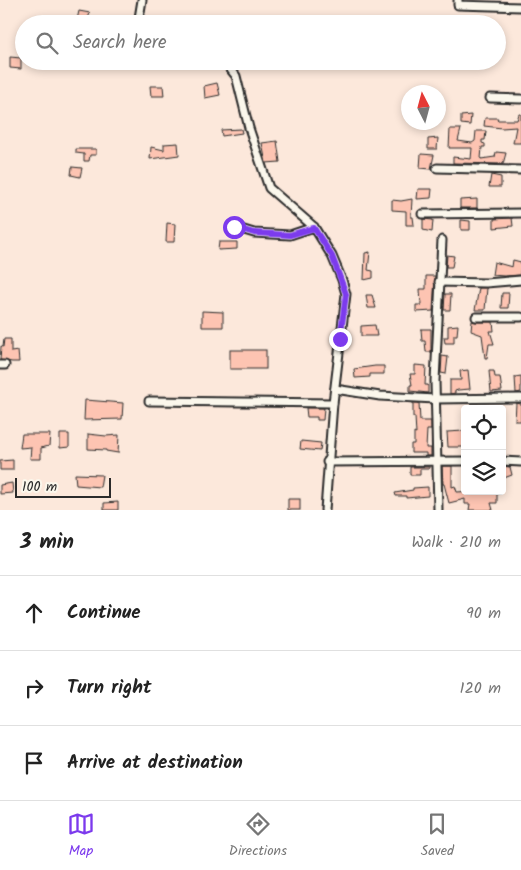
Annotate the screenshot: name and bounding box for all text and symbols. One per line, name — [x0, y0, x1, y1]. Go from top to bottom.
search box — [15, 15, 506, 70]
text: Search here — [73, 28, 167, 58]
icon: search — [33, 29, 61, 57]
north arrow — [401, 85, 446, 130]
route start — [223, 216, 246, 239]
route end — [329, 328, 352, 351]
map controls — [461, 405, 506, 495]
button: locate — [461, 405, 506, 450]
button: layers — [461, 450, 506, 495]
scale bar — [15, 475, 111, 498]
text: 100 m — [22, 476, 57, 498]
text: 3 min — [20, 526, 74, 559]
text: Walk · 210 m — [411, 530, 501, 555]
text: Continue — [67, 598, 140, 628]
icon: ahead — [20, 599, 48, 627]
text: 90 m — [466, 601, 501, 626]
text: Turn right — [67, 673, 152, 703]
icon: right — [20, 674, 48, 702]
text: 120 m — [460, 676, 501, 701]
text: Arrive at destination — [67, 748, 243, 778]
icon: arrive — [20, 749, 48, 777]
tab: Map — [67, 810, 95, 862]
tab: Directions — [229, 810, 287, 862]
tab: Saved — [421, 810, 454, 862]

